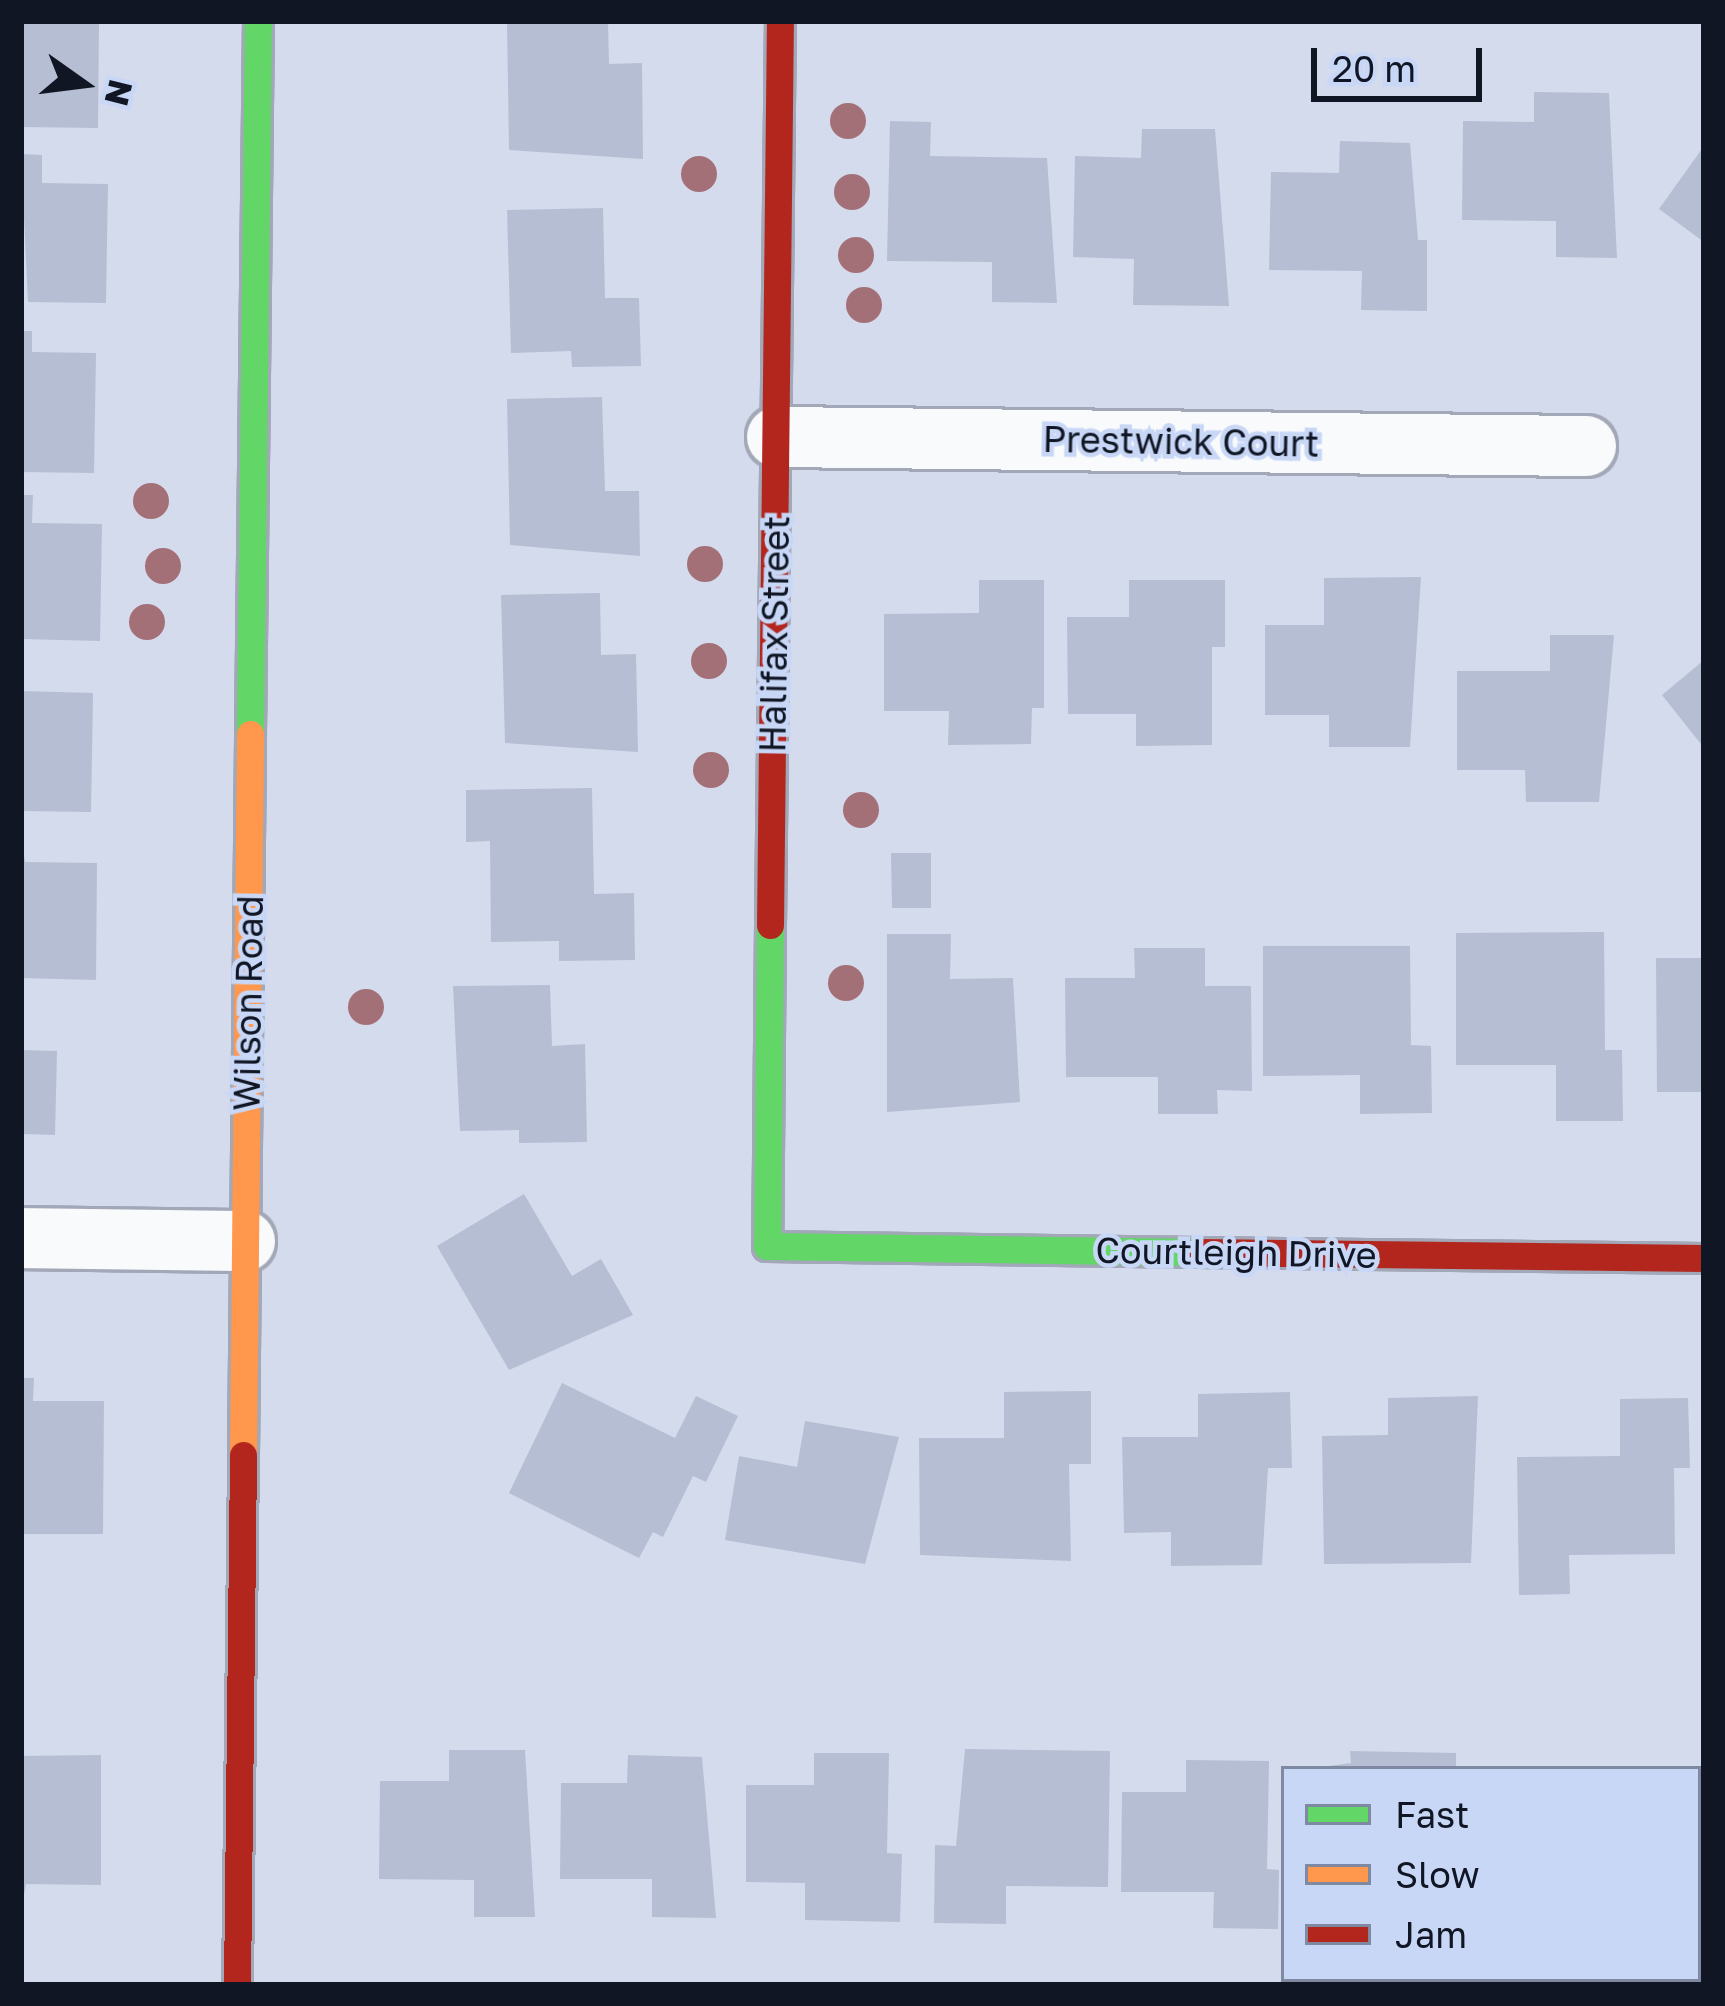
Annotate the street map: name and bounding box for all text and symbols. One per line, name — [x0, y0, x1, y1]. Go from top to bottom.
north arrow — [24, 24, 144, 144]
scale bar — [1317, 24, 1488, 98]
text: 20 m — [1332, 47, 1416, 90]
text: N — [97, 76, 141, 110]
street label: Prestwick Court — [1042, 417, 1320, 465]
street label: Halifax Street — [750, 515, 798, 753]
street label: Wilson Road — [225, 895, 271, 1111]
street label: Courtleigh Drive — [1095, 1228, 1377, 1276]
legend — [1281, 1766, 1701, 1982]
text: Fast — [1395, 1793, 1470, 1836]
text: Slow — [1395, 1853, 1480, 1896]
text: Jam — [1395, 1913, 1467, 1956]

